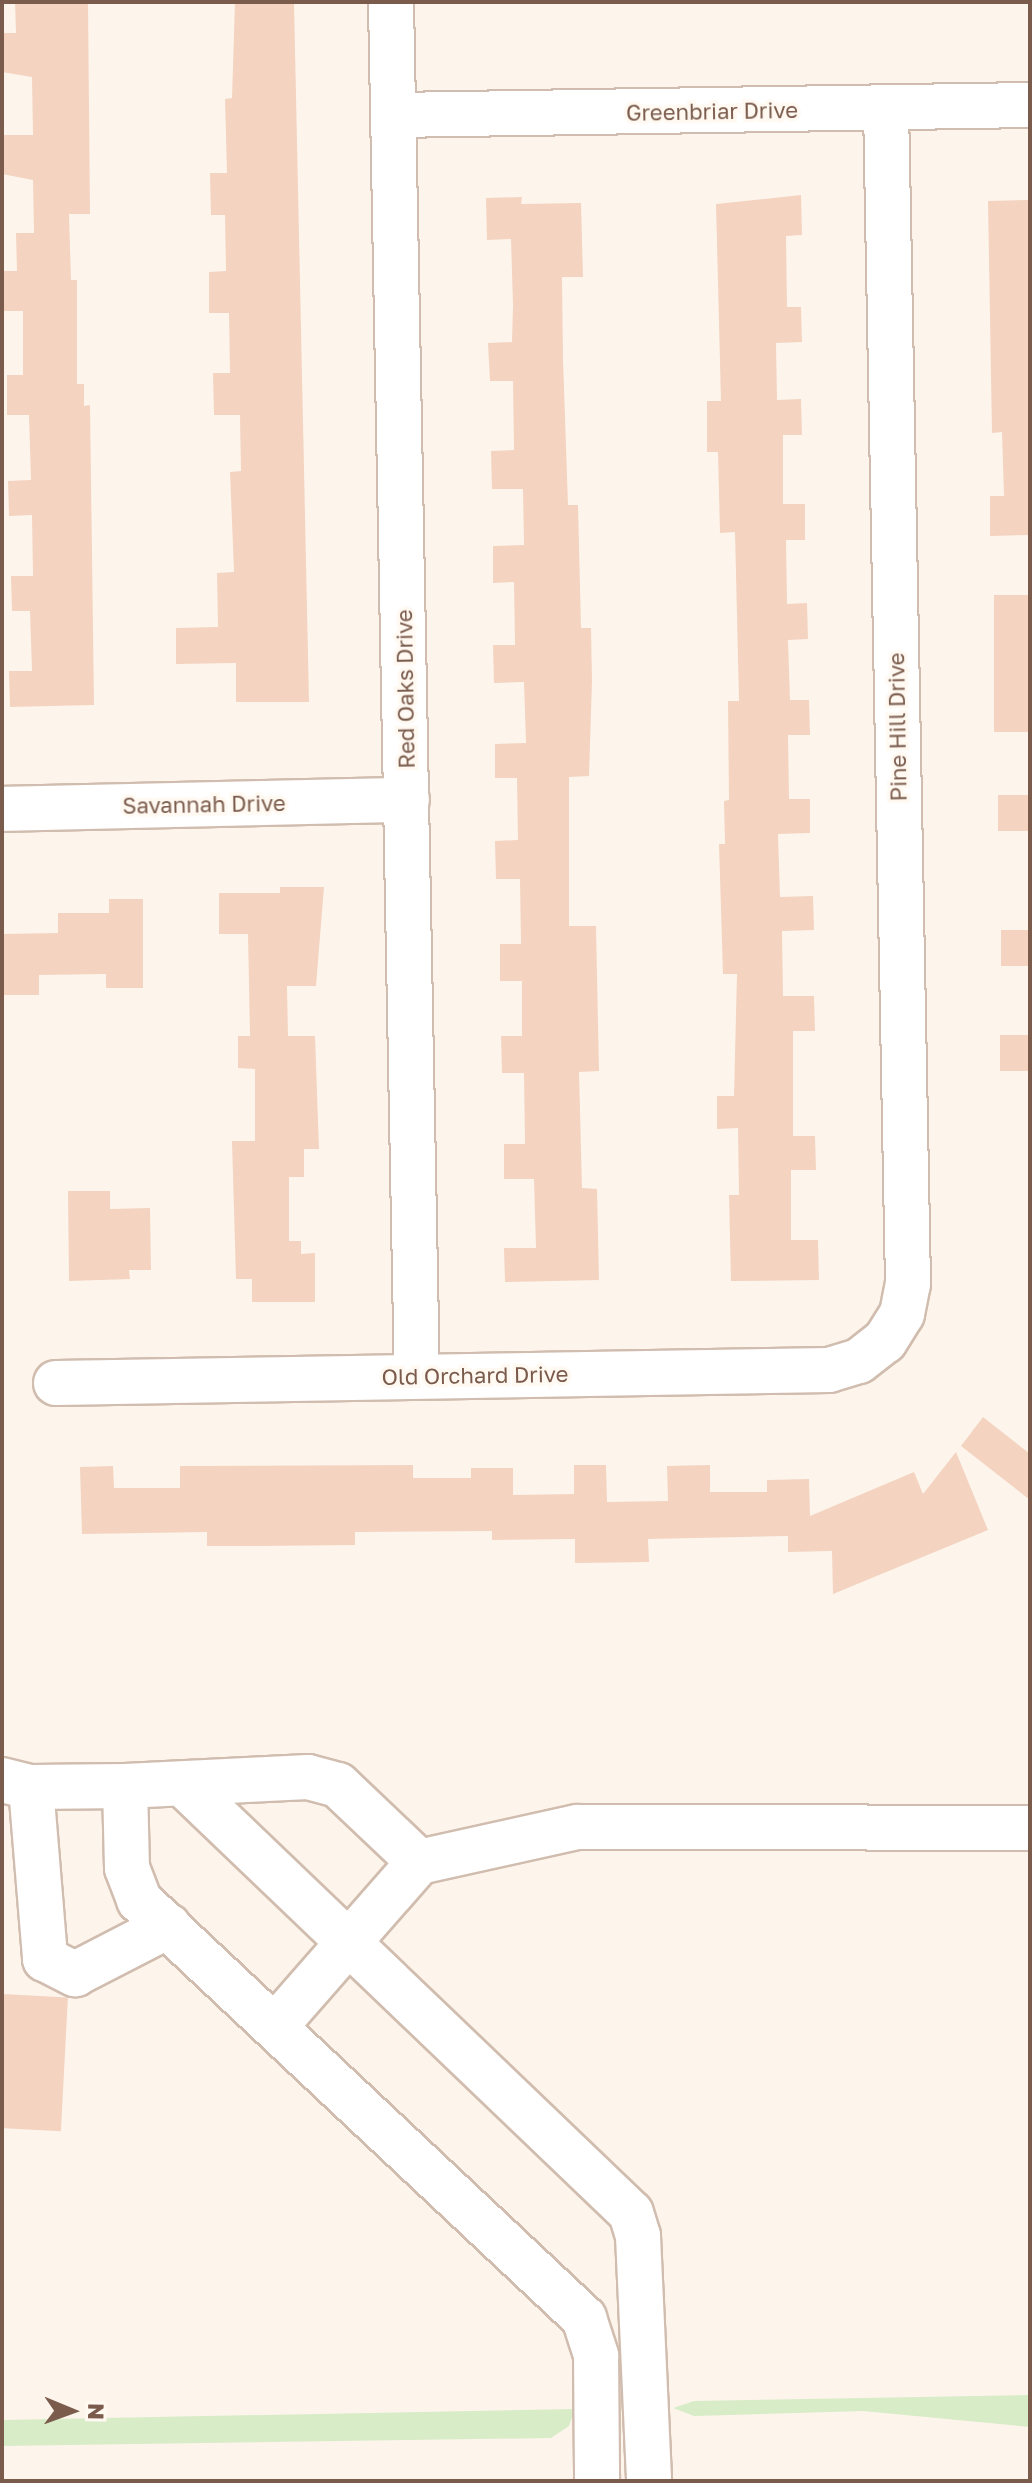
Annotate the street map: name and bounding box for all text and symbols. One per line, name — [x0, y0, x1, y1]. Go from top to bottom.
street label: Greenbriar Drive — [626, 96, 798, 126]
street label: Red Oaks Drive — [390, 609, 420, 769]
street label: Pine Hill Drive — [883, 652, 911, 802]
street label: Savannah Drive — [122, 789, 286, 819]
street label: Old Orchard Drive — [381, 1360, 569, 1390]
north arrow — [32, 2371, 112, 2451]
text: N — [83, 2403, 110, 2420]

